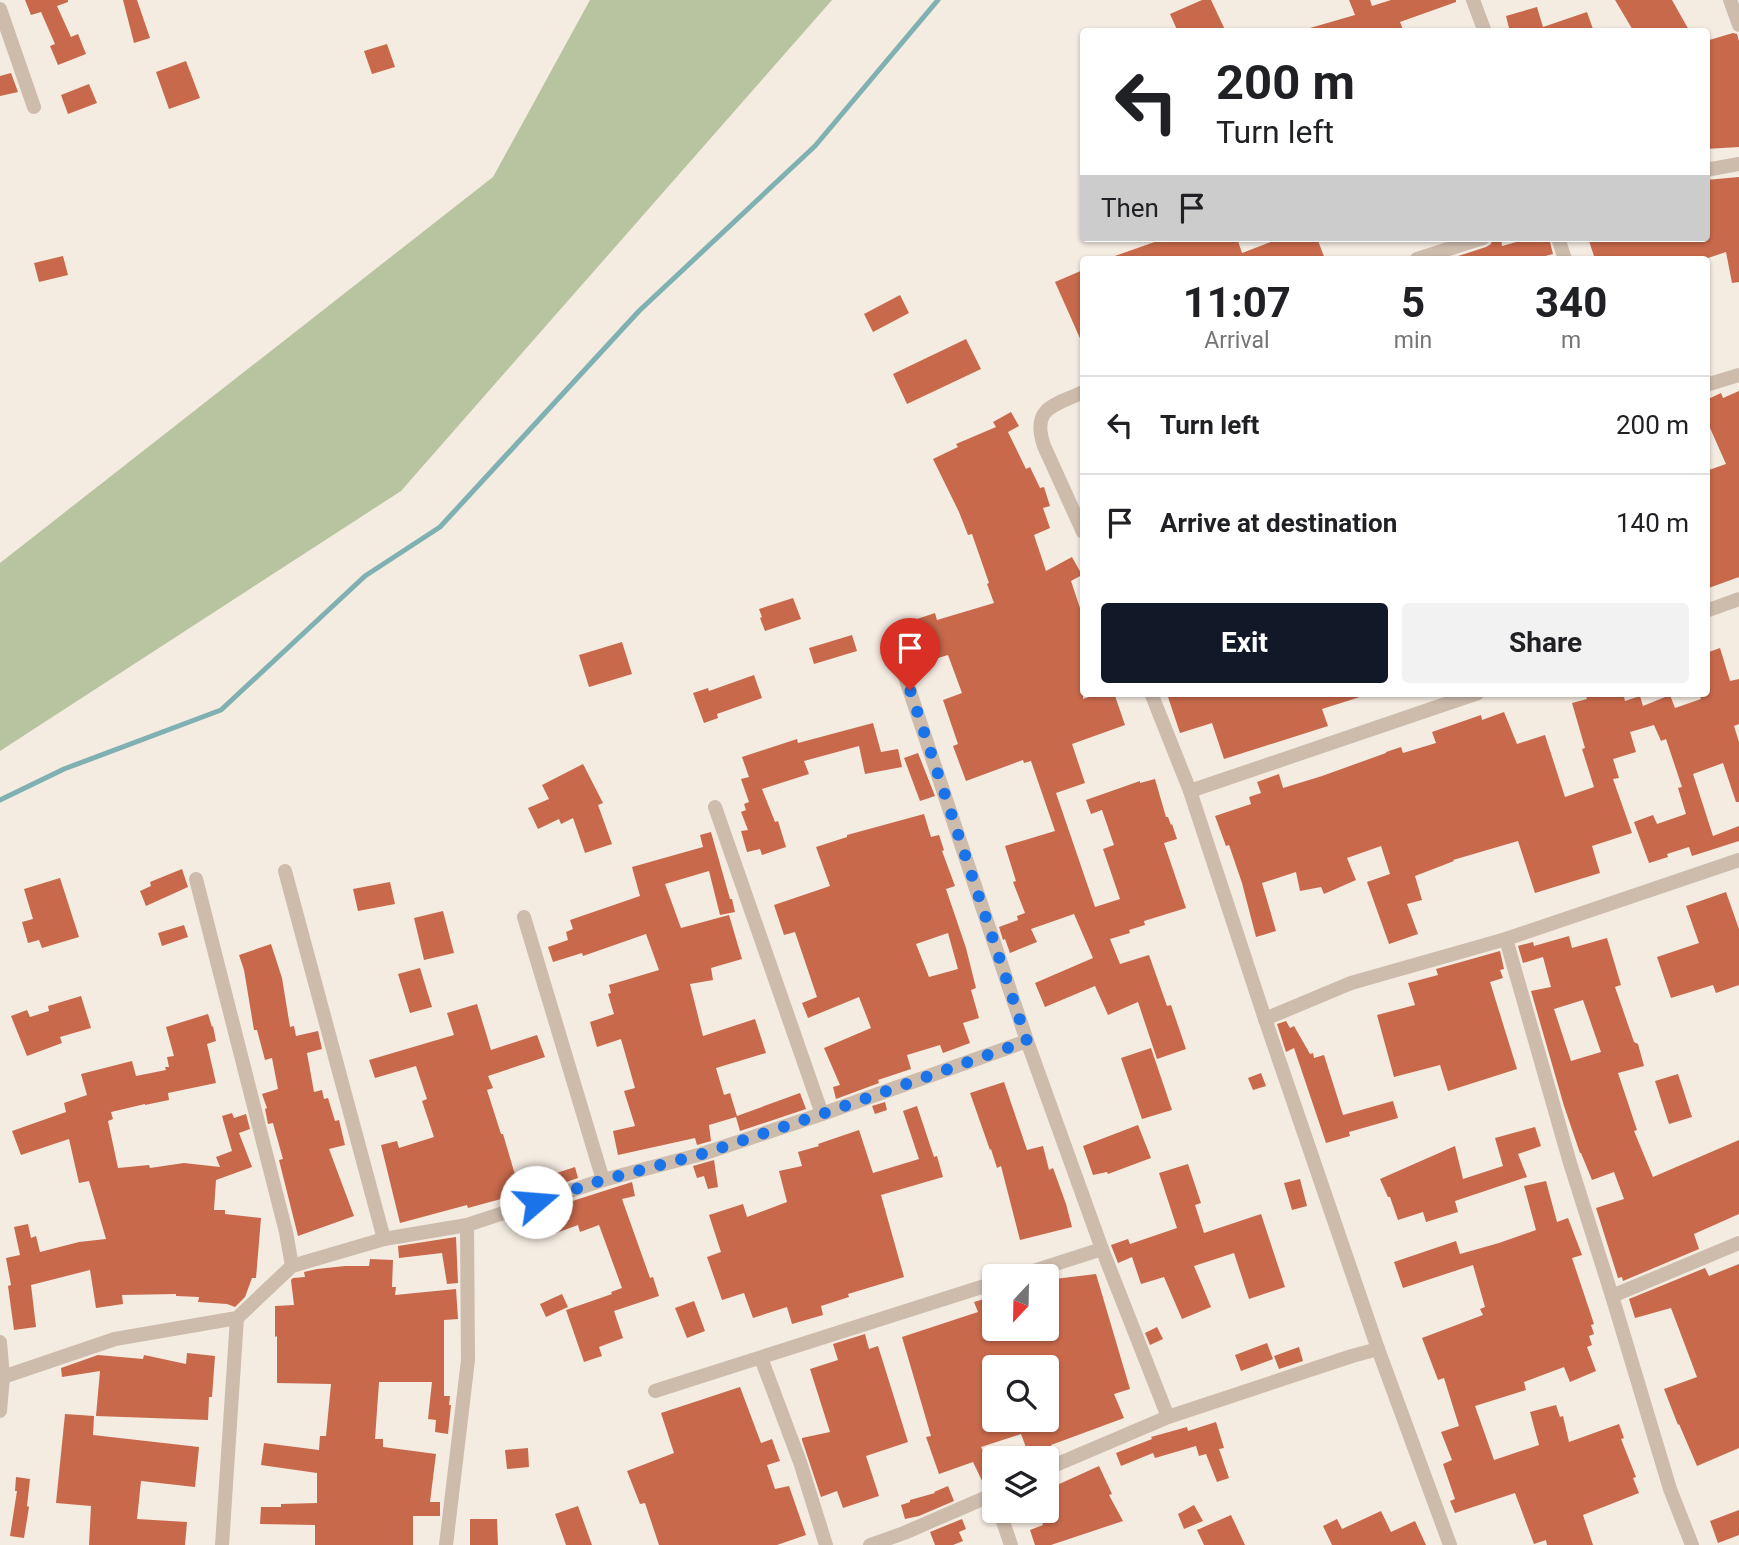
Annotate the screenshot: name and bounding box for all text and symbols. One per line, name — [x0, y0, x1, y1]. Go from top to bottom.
text: 200 m — [1216, 54, 1355, 111]
icon: left — [1101, 56, 1192, 147]
text: Turn left — [1216, 113, 1334, 151]
icon: arrive — [1173, 189, 1211, 227]
text: Then — [1101, 193, 1159, 223]
text: 11:07 — [1183, 278, 1291, 327]
text: 5 — [1401, 278, 1425, 327]
text: 340 — [1535, 278, 1607, 327]
text: Arrival — [1204, 327, 1270, 354]
text: min — [1394, 327, 1432, 354]
text: m — [1561, 327, 1581, 354]
icon: left — [1101, 406, 1139, 444]
text: Turn left — [1160, 410, 1259, 440]
text: 200 m — [1616, 410, 1689, 440]
icon: arrive — [1101, 504, 1139, 542]
text: Arrive at destination — [1160, 508, 1397, 538]
text: 140 m — [1616, 508, 1689, 538]
button: Exit — [1101, 603, 1388, 683]
button: Share — [1402, 603, 1689, 683]
pin — [880, 618, 940, 690]
icon: arrive — [891, 629, 929, 667]
position arrow — [499, 1165, 573, 1239]
north arrow — [982, 1264, 1059, 1340]
map controls — [982, 1264, 1059, 1523]
button: search — [982, 1355, 1059, 1432]
button: layers — [982, 1446, 1059, 1523]

